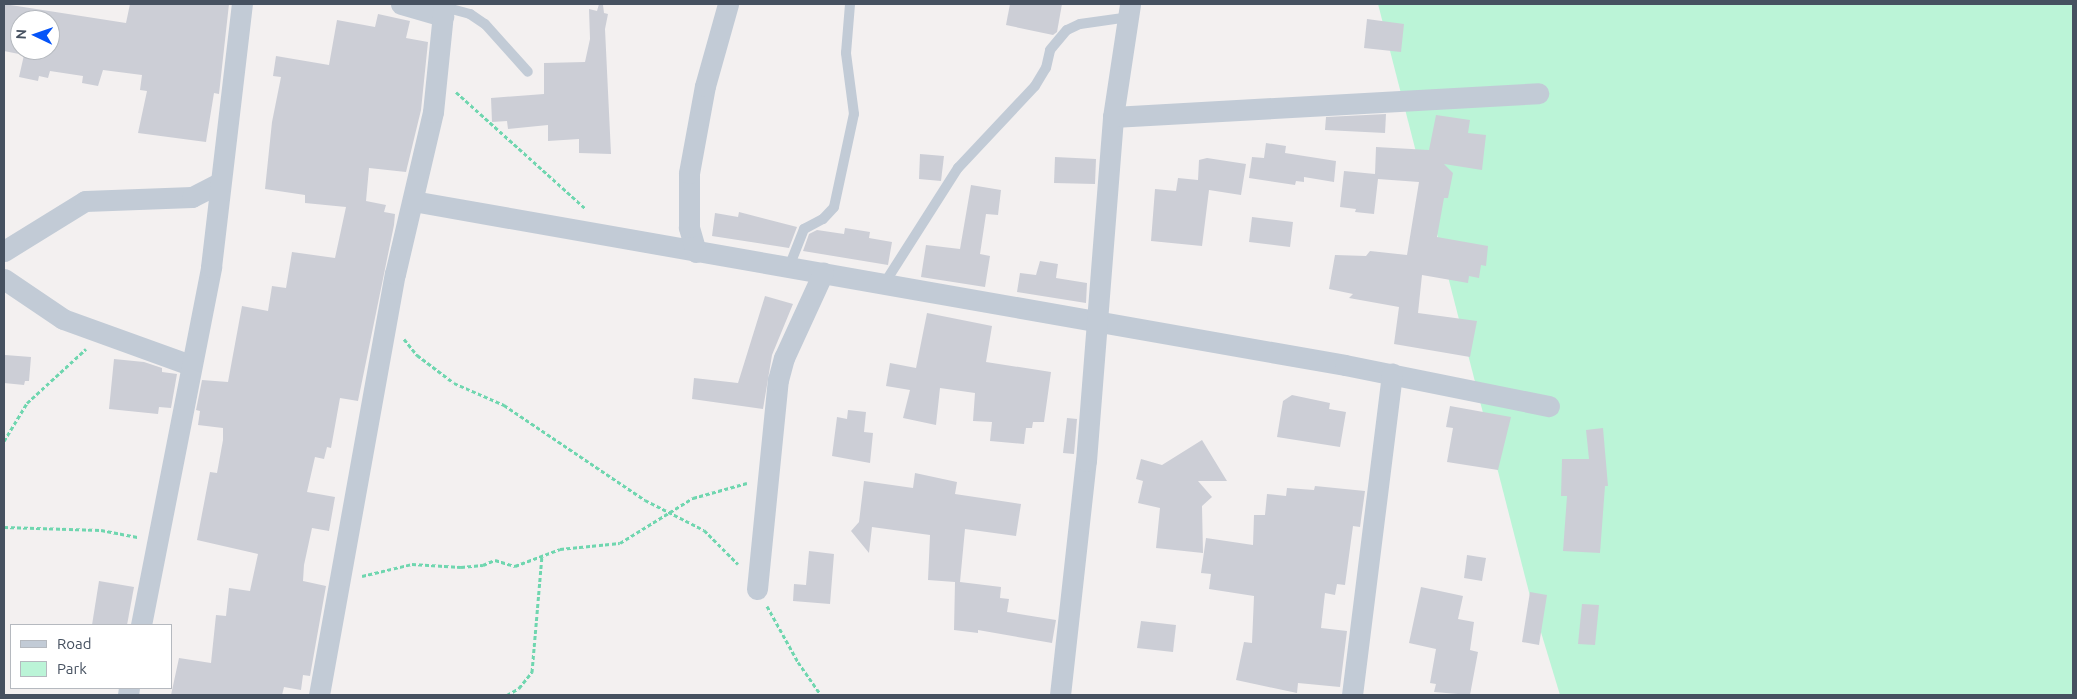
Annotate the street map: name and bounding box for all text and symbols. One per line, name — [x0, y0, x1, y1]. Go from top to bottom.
north arrow — [10, 10, 60, 60]
text: N — [13, 29, 29, 40]
legend — [10, 624, 172, 689]
text: Road — [57, 635, 92, 652]
text: Park — [57, 660, 87, 677]

